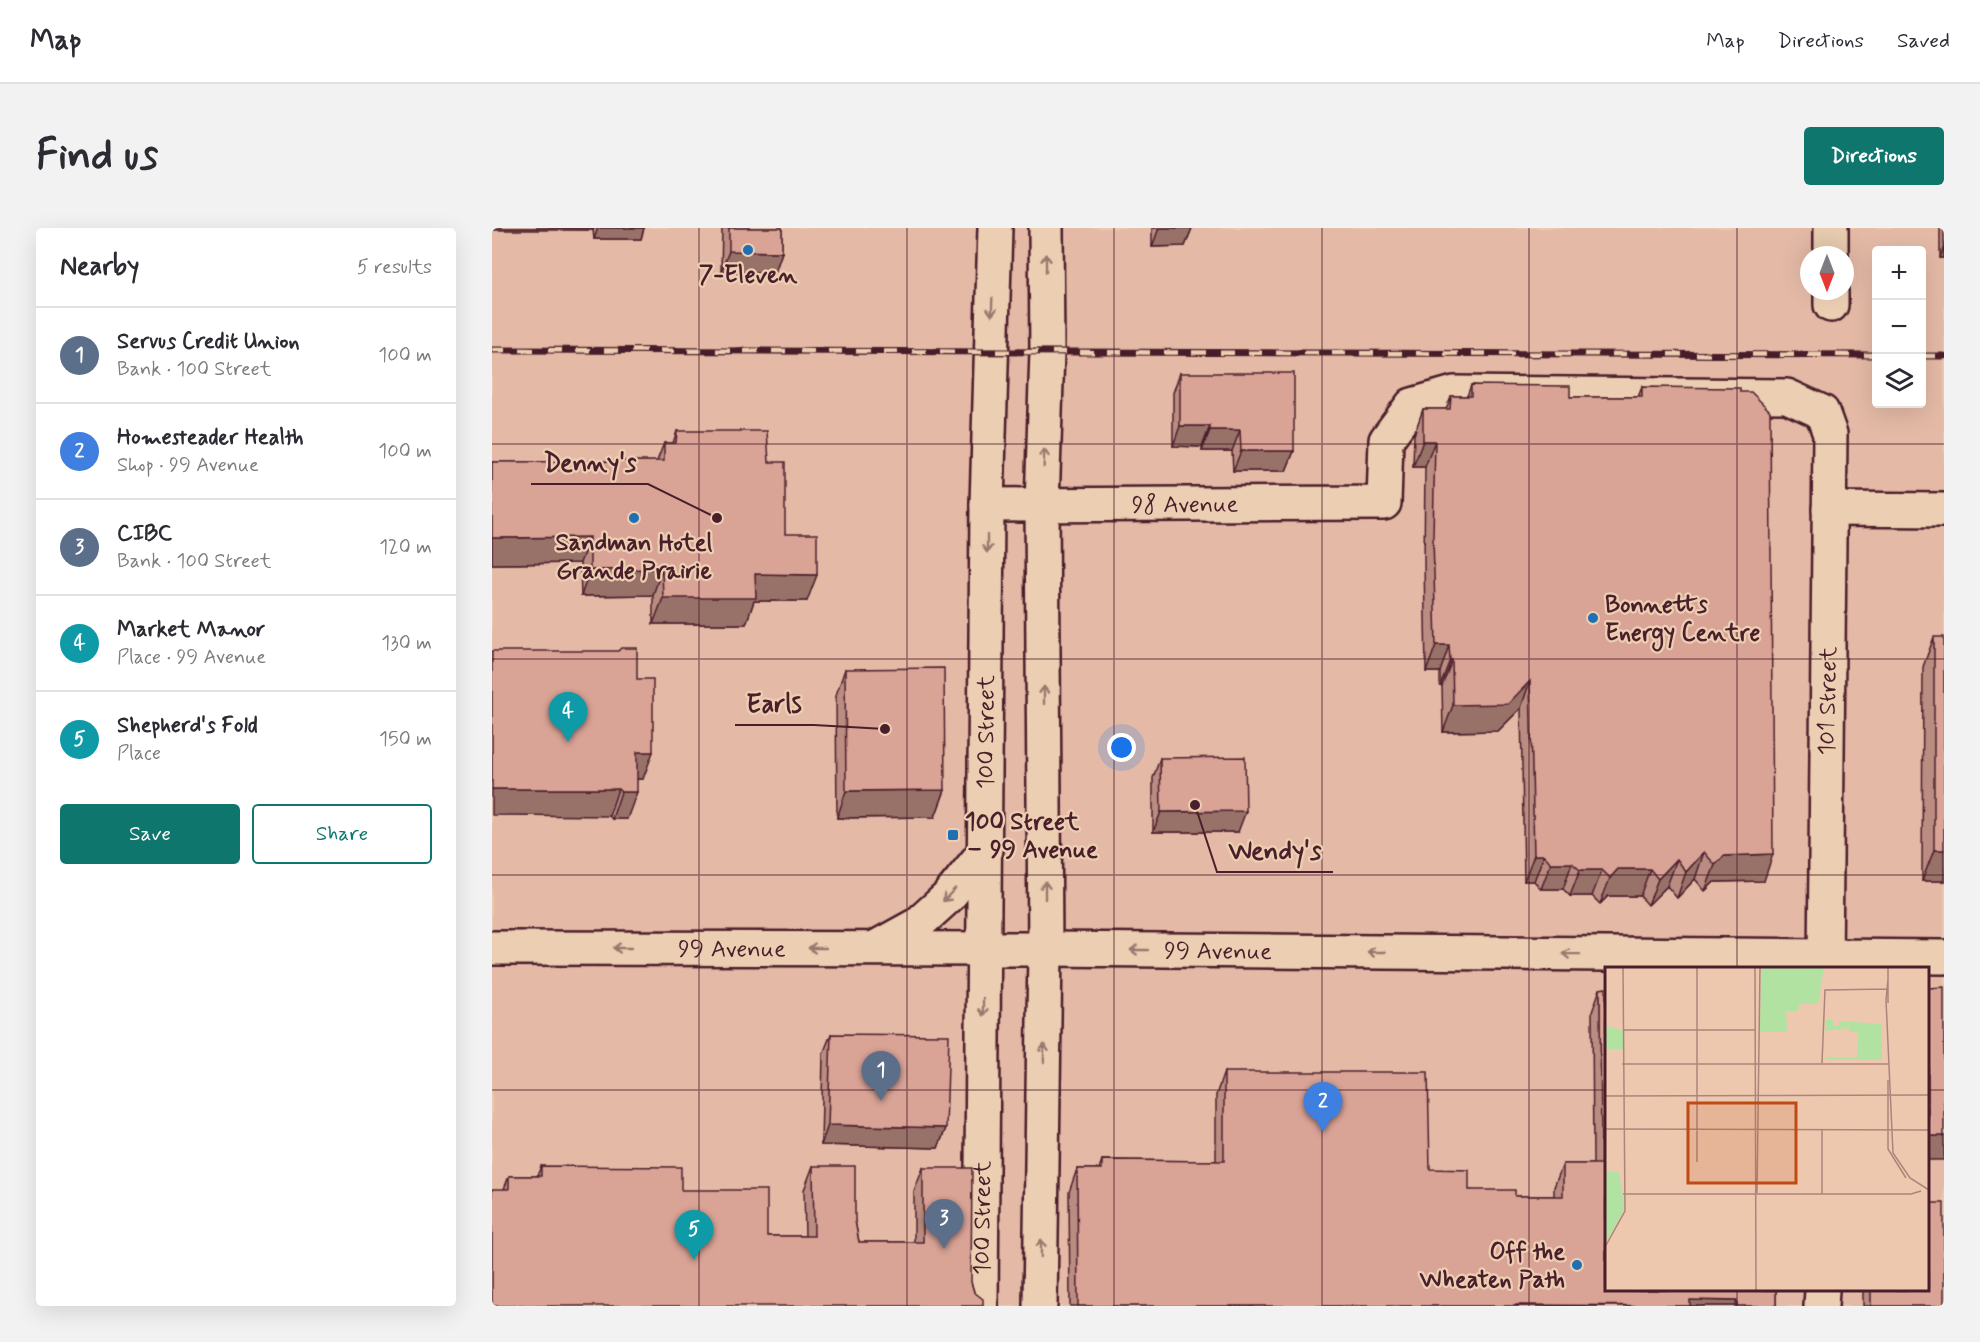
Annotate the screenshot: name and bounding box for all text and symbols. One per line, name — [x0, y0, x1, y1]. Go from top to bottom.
text: Map — [30, 23, 81, 60]
text: Map — [1706, 27, 1745, 55]
text: Directions — [1778, 27, 1864, 55]
text: Saved — [1897, 27, 1950, 55]
button: Directions — [1804, 127, 1944, 185]
text: Find us — [36, 129, 158, 184]
marker: 7-Eleven — [741, 243, 755, 257]
north arrow — [1800, 246, 1854, 300]
map controls — [1872, 246, 1926, 408]
button: + — [1872, 246, 1926, 300]
text: Nearby — [60, 250, 139, 284]
text: 5 results — [357, 254, 432, 281]
one-way arrow — [1041, 254, 1052, 274]
place label: 7-Eleven — [699, 260, 798, 291]
one-way arrow — [986, 297, 997, 317]
button: − — [1872, 300, 1926, 354]
text: Servus Credit Union — [117, 328, 300, 356]
text: 1 — [75, 342, 84, 369]
text: 100 m — [378, 342, 432, 369]
button: layers — [1872, 354, 1926, 408]
text: Bank · 100 Street — [117, 356, 272, 383]
text: Homesteader Health — [117, 424, 303, 452]
text: 2 — [75, 438, 84, 465]
text: 100 m — [378, 438, 432, 465]
callout: Denny's — [531, 440, 648, 484]
text: Denny's — [543, 447, 637, 481]
one-way arrow — [1038, 449, 1049, 469]
text: Shop · 99 Avenue — [117, 452, 259, 479]
street label: 98 Avenue — [1132, 490, 1239, 521]
marker: Sandman Hotel Grande Prairie — [627, 511, 641, 525]
text: CIBC — [117, 520, 172, 548]
place label: Sandman Hotel Grande Prairie — [556, 528, 713, 587]
text: 3 — [75, 534, 84, 561]
text: 120 m — [379, 534, 432, 561]
one-way arrow — [981, 534, 993, 554]
text: Bank · 100 Street — [117, 548, 272, 575]
place label: Bonnetts Energy Centre — [1605, 590, 1761, 652]
marker: Bonnetts Energy Centre — [1586, 611, 1600, 625]
text: Market Manor — [117, 616, 265, 644]
text: 4 — [74, 630, 85, 657]
text: 130 m — [381, 630, 432, 657]
text: Place · 99 Avenue — [117, 644, 266, 671]
street label: 101 Street — [1812, 646, 1845, 756]
street label: 100 Street — [971, 675, 1003, 789]
callout: Earls — [735, 681, 814, 725]
one-way arrow — [1038, 686, 1050, 706]
text: Earls — [746, 688, 802, 722]
pin: 4 — [548, 692, 588, 742]
text: Shepherd's Fold — [117, 712, 258, 740]
text: 5 — [74, 726, 86, 753]
text: 150 m — [379, 726, 432, 753]
your location — [1107, 733, 1136, 762]
text: Place — [117, 740, 161, 767]
button: Save — [60, 804, 240, 864]
button: Share — [252, 804, 432, 864]
place label: 100 Street – 99 Avenue — [965, 807, 1098, 866]
marker: 100 Street – 99 Avenue — [946, 828, 960, 842]
callout: Wendy's — [1217, 828, 1333, 872]
text: Wendy's — [1228, 835, 1322, 869]
one-way arrow — [1039, 881, 1051, 901]
one-way arrow — [942, 888, 956, 903]
street label: 99 Avenue — [678, 934, 786, 966]
street label: 99 Avenue — [1164, 936, 1272, 968]
one-way arrow — [612, 942, 632, 954]
one-way arrow — [807, 942, 827, 954]
one-way arrow — [1129, 944, 1149, 955]
one-way arrow — [1366, 946, 1386, 958]
one-way arrow — [1561, 948, 1581, 960]
inset map — [1605, 967, 1929, 1291]
one-way arrow — [977, 997, 989, 1017]
one-way arrow — [1038, 1043, 1050, 1063]
pin: 1 — [862, 1052, 900, 1101]
pin: 2 — [1304, 1082, 1342, 1132]
street label: 100 Street — [967, 1161, 999, 1275]
pin: 3 — [924, 1200, 964, 1249]
pin: 5 — [674, 1210, 714, 1260]
place label: Off the Wheaten Path — [1419, 1237, 1565, 1296]
one-way arrow — [1035, 1238, 1047, 1258]
marker: Off the Wheaten Path — [1570, 1258, 1584, 1272]

